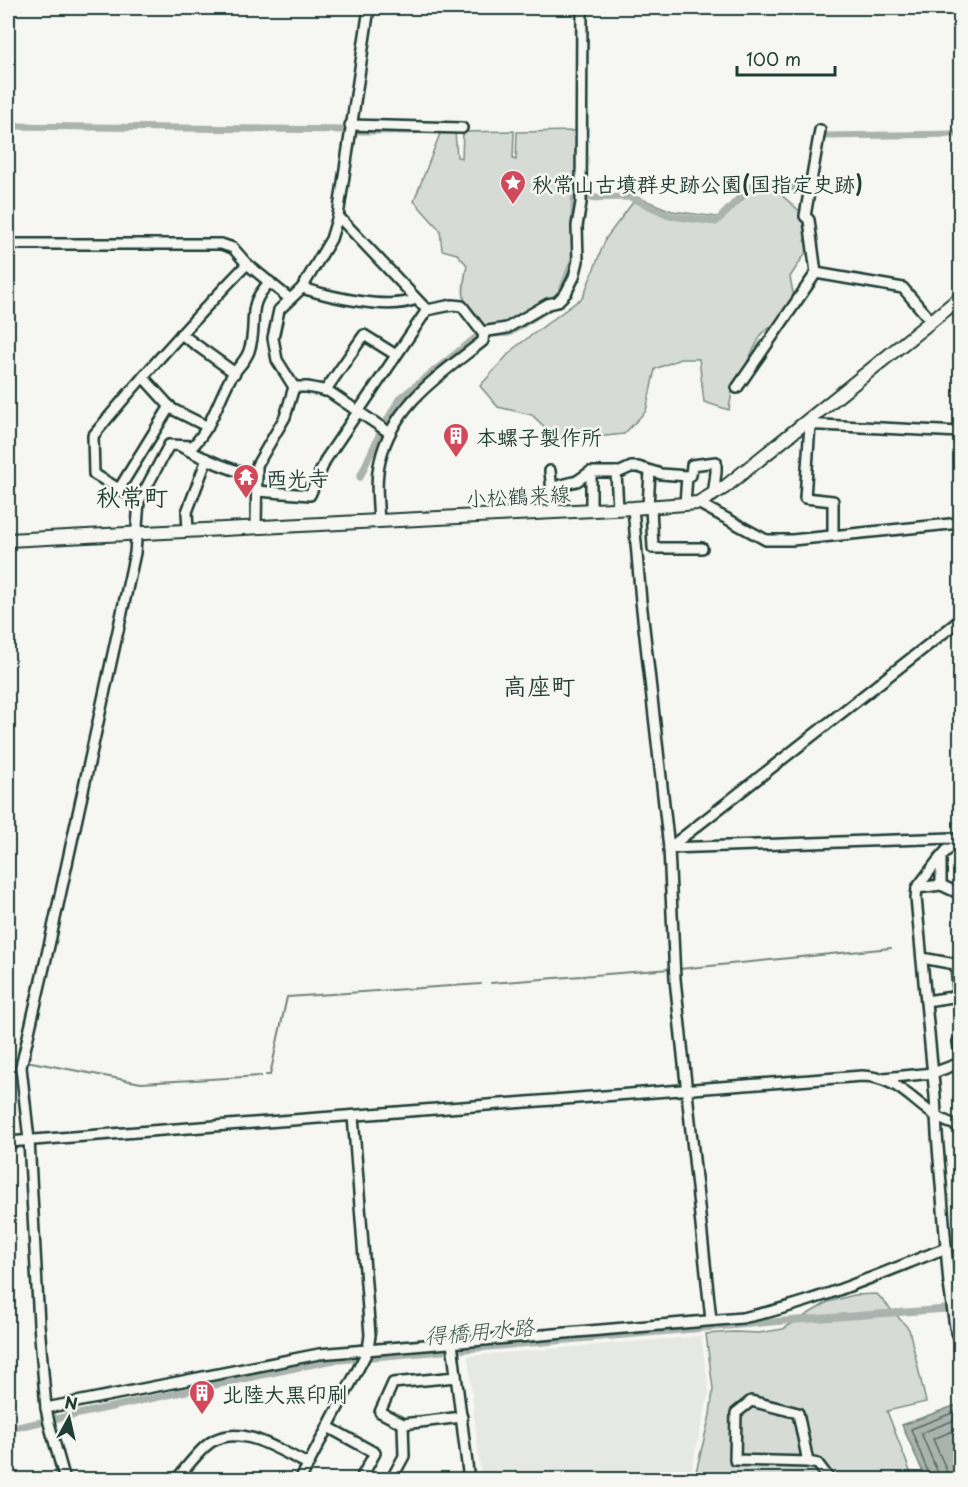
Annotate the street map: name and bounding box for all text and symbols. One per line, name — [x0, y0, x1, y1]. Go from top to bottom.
scale bar — [737, 39, 834, 77]
text: 100 m — [746, 45, 801, 72]
place label: 秋常山古墳群史跡公園(国指定史跡) — [532, 167, 863, 199]
place icon: 秋常山古墳群史跡公園(国指定史跡) — [498, 168, 528, 206]
place label: 本螺子製作所 — [476, 420, 602, 452]
building icon: 本螺子製作所 — [441, 421, 471, 459]
place label: 西光寺 — [266, 461, 329, 493]
temple icon: 西光寺 — [231, 462, 261, 500]
street label: 小松鶴来線 — [465, 476, 571, 514]
district label: 秋常町 — [96, 478, 168, 514]
district label: 高座町 — [503, 667, 575, 703]
water label: 得橋用水路 — [423, 1309, 537, 1351]
place label: 北陸大黒印刷 — [222, 1377, 348, 1409]
building icon: 北陸大黒印刷 — [187, 1378, 217, 1416]
north arrow — [39, 1388, 99, 1448]
text: N — [63, 1389, 79, 1415]

